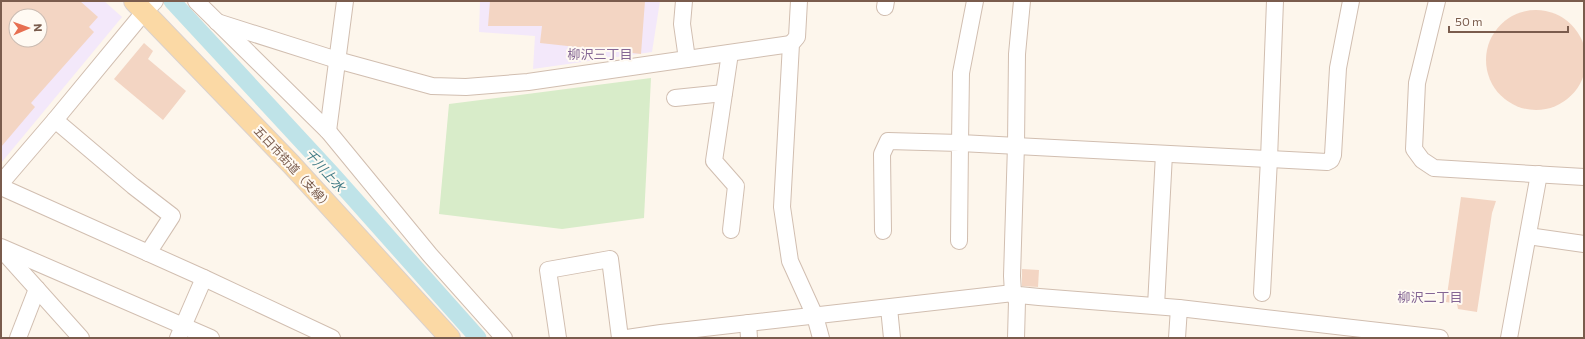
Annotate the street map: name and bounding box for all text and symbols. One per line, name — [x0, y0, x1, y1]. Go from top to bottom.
north arrow — [8, 8, 48, 48]
scale bar — [1449, 8, 1568, 34]
text: 50 m — [1455, 14, 1483, 28]
text: N — [32, 23, 45, 32]
district label: 柳沢三丁目 — [567, 46, 633, 62]
street label: 五日市街道（支線） — [252, 123, 336, 212]
water label: 千川上水 — [302, 145, 350, 196]
district label: 柳沢二丁目 — [1397, 289, 1463, 305]

